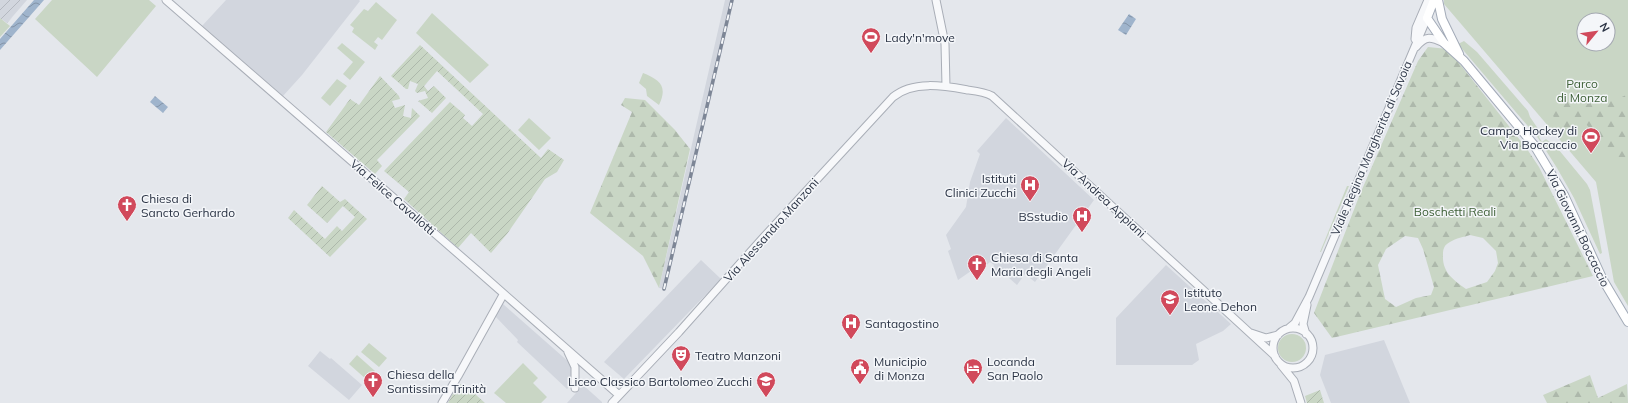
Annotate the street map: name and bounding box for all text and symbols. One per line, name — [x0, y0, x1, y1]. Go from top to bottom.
north arrow — [1576, 12, 1616, 52]
text: N — [1597, 20, 1613, 34]
sports icon: Lady'n'move — [860, 26, 882, 54]
place label: Lady'n'move — [885, 30, 955, 45]
street label: Viale Regina Margherita di Savoia — [1327, 58, 1415, 238]
park label: Parco di Monza — [1557, 76, 1607, 105]
place label: Campo Hockey di Via Boccaccio — [1480, 123, 1577, 152]
sports icon: Campo Hockey di Via Boccaccio — [1580, 126, 1602, 154]
street label: Via Andrea Appiani — [1059, 155, 1149, 241]
street label: Via Felice Cavallotti — [347, 156, 439, 238]
street label: Via Giovanni Boccaccio — [1543, 167, 1613, 289]
place label: Istituti Clinici Zucchi — [945, 171, 1016, 200]
hospital icon: Istituti Clinici Zucchi — [1019, 174, 1041, 202]
street label: Via Alessandro Manzoni — [720, 175, 822, 285]
place label: Chiesa di Sancto Gerhardo — [141, 191, 235, 220]
church icon: Chiesa di Sancto Gerhardo — [116, 194, 138, 222]
park label: Boschetti Reali — [1414, 204, 1496, 219]
hospital icon: BSstudio — [1071, 205, 1093, 233]
place label: BSstudio — [1018, 209, 1068, 224]
place label: Chiesa di Santa Maria degli Angeli — [991, 250, 1091, 279]
church icon: Chiesa di Santa Maria degli Angeli — [966, 253, 988, 281]
place label: Istituto Leone Dehon — [1184, 285, 1257, 314]
school or university icon: Istituto Leone Dehon — [1159, 288, 1181, 316]
hospital icon: Santagostino — [840, 312, 862, 340]
place label: Santagostino — [865, 316, 939, 331]
theatre icon: Teatro Manzoni — [670, 344, 692, 372]
place label: Teatro Manzoni — [695, 348, 781, 363]
place label: Municipio di Monza — [874, 354, 927, 383]
place label: Locanda San Paolo — [987, 354, 1043, 383]
public building icon: Municipio di Monza — [849, 357, 871, 385]
hotel icon: Locanda San Paolo — [962, 357, 984, 385]
place label: Chiesa della Santissima Trinità — [387, 367, 486, 396]
church icon: Chiesa della Santissima Trinità — [362, 370, 384, 398]
school or university icon: Liceo Classico Bartolomeo Zucchi — [755, 370, 777, 398]
place label: Liceo Classico Bartolomeo Zucchi — [568, 374, 752, 389]

